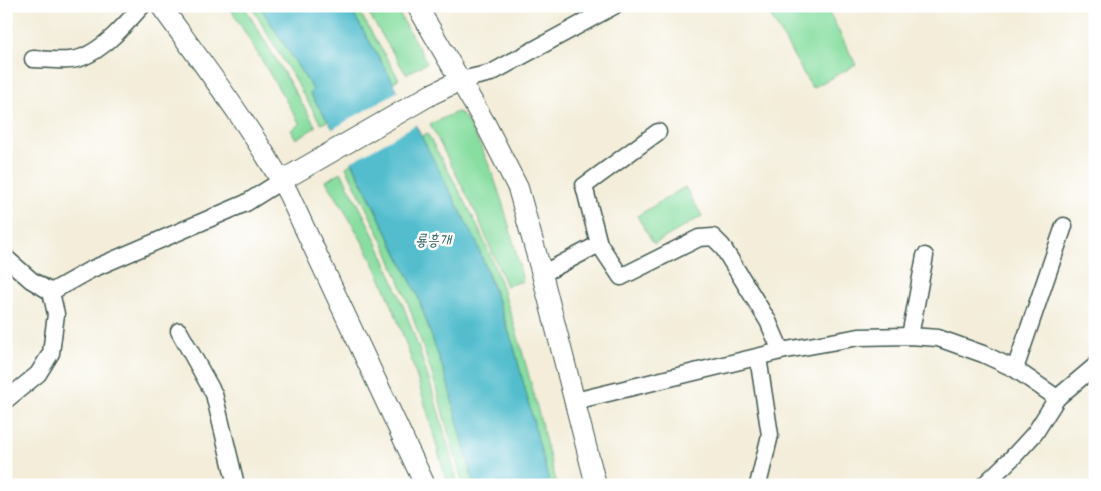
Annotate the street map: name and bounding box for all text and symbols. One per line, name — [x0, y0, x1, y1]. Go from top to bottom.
water label: 룡흥개 — [415, 227, 453, 253]

